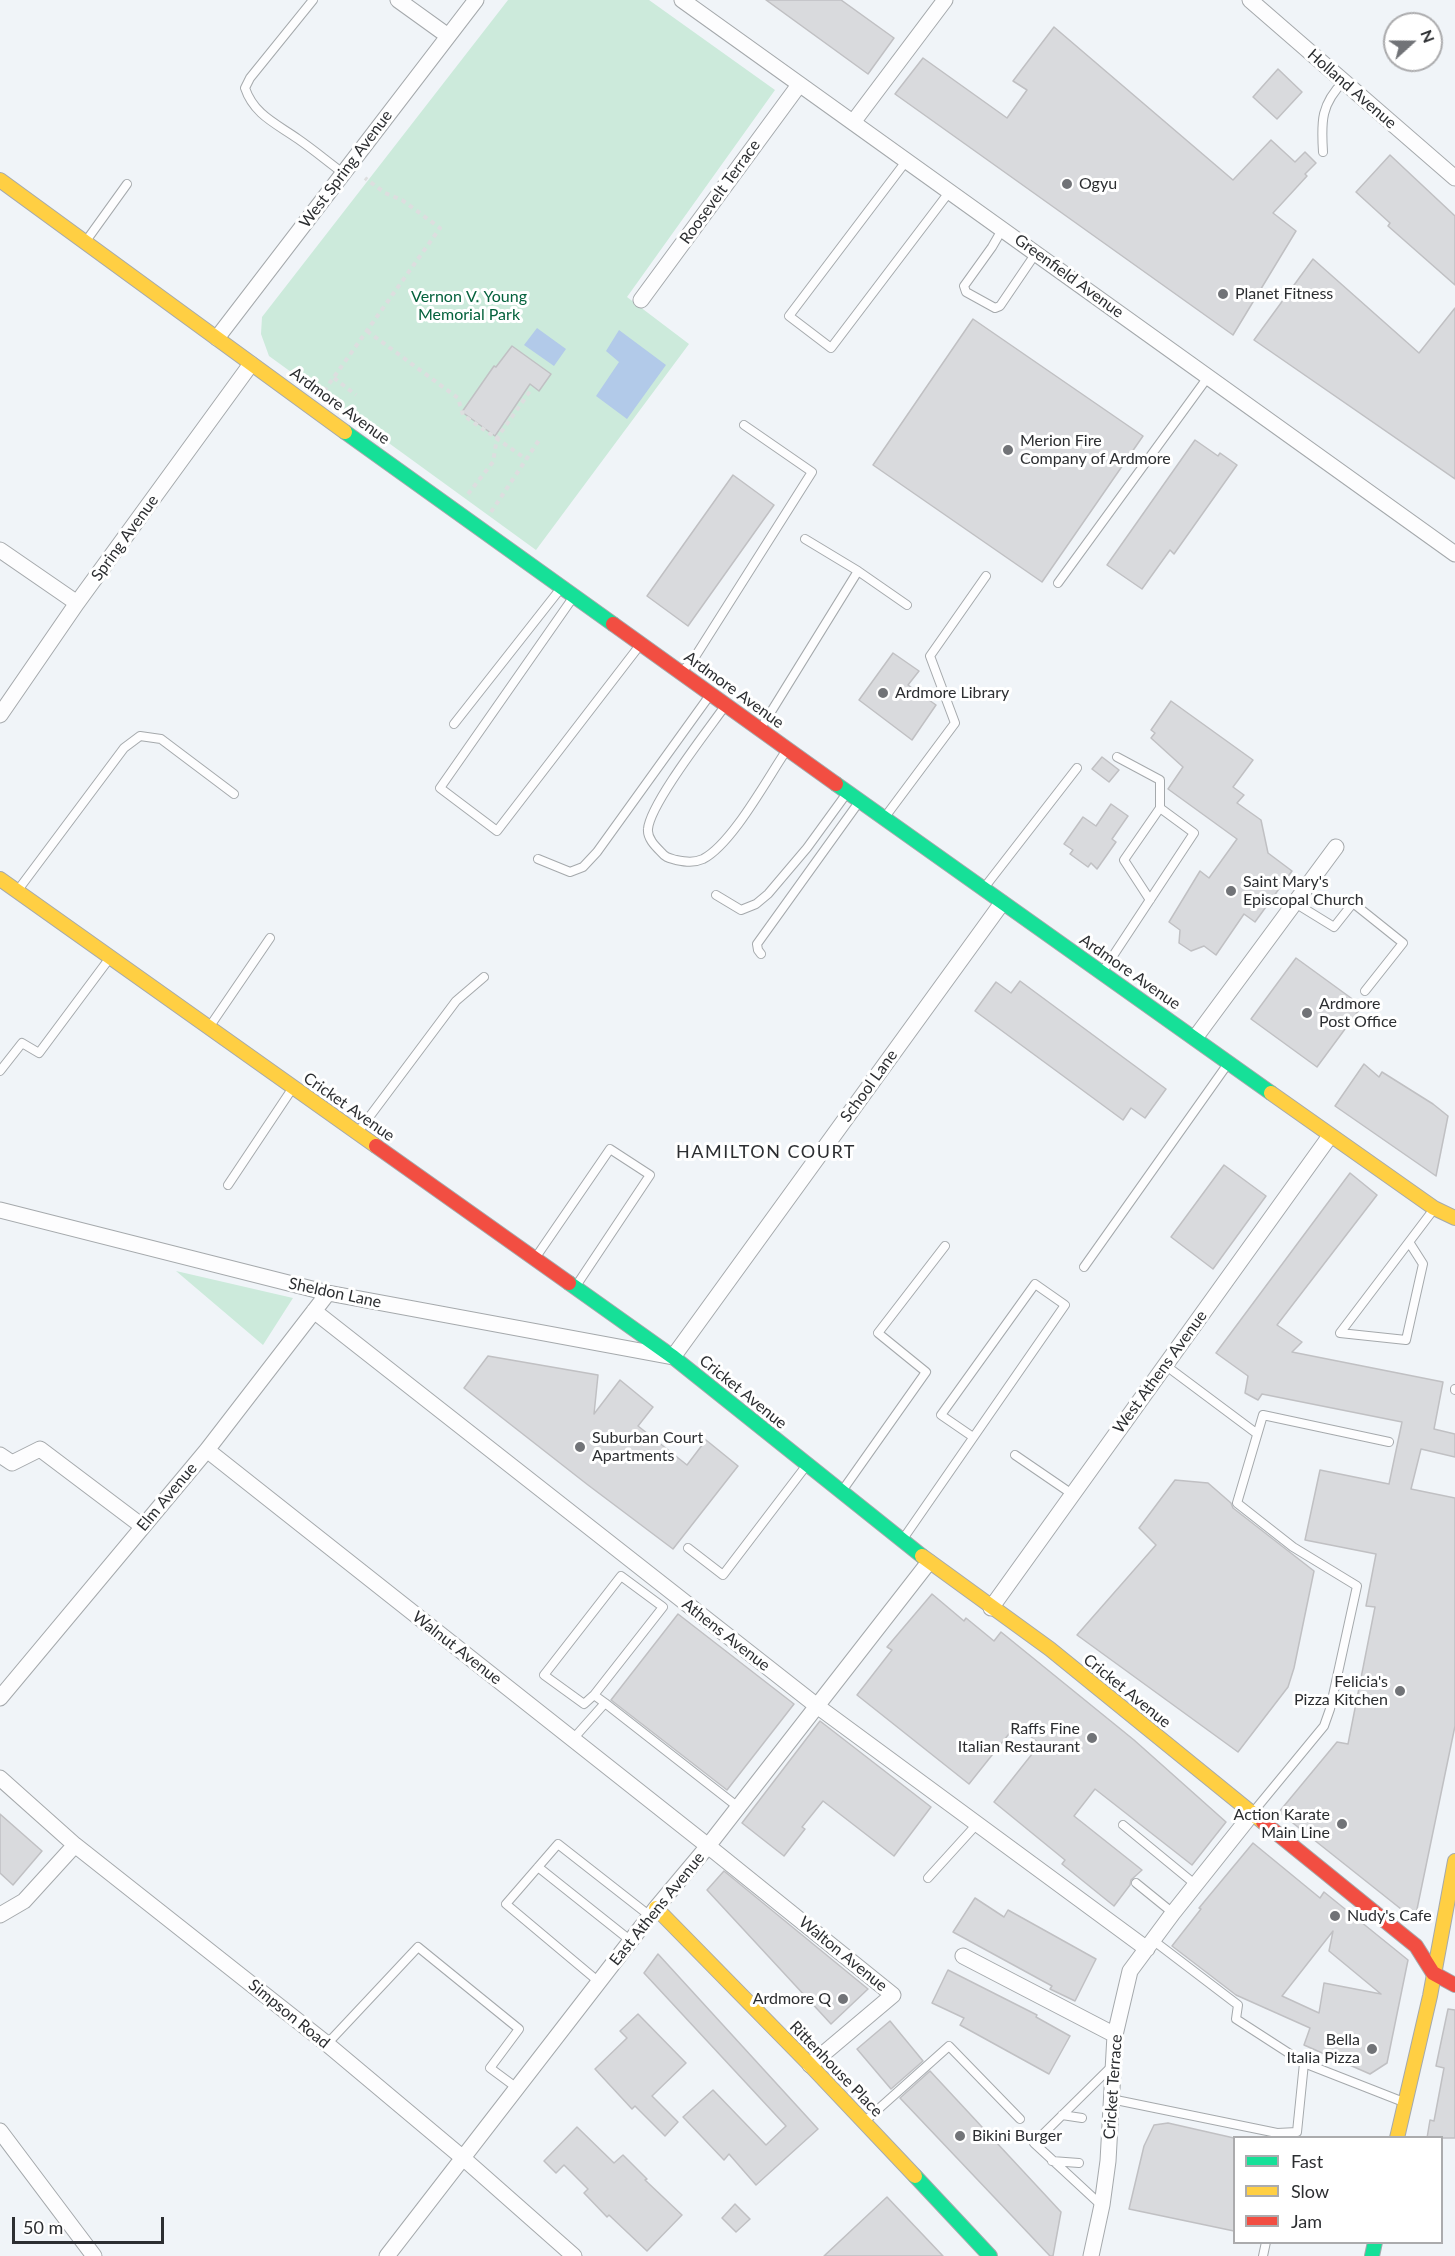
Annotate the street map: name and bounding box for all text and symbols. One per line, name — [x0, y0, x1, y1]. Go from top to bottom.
north arrow — [1383, 12, 1443, 72]
text: N — [1417, 27, 1439, 45]
street label: Holland Avenue — [1304, 45, 1400, 133]
street label: West Spring Avenue — [296, 106, 396, 232]
street label: Roosevelt Terrace — [676, 136, 764, 248]
place label: Ogyu — [1079, 174, 1117, 194]
marker: Ogyu — [1060, 177, 1074, 191]
street label: Greenfield Avenue — [1011, 230, 1127, 322]
place label: Planet Fitness — [1235, 284, 1333, 304]
park label: Vernon V. Young Memorial Park — [411, 287, 527, 325]
marker: Planet Fitness — [1216, 287, 1230, 301]
street label: Ardmore Avenue — [286, 363, 394, 449]
place label: Merion Fire Company of Ardmore — [1020, 431, 1171, 469]
marker: Merion Fire Company of Ardmore — [1001, 443, 1015, 457]
street label: Spring Avenue — [87, 491, 163, 585]
street label: Ardmore Avenue — [680, 647, 788, 733]
place label: Ardmore Library — [895, 683, 1009, 703]
marker: Ardmore Library — [876, 686, 890, 700]
place label: Saint Mary's Episcopal Church — [1243, 872, 1364, 910]
marker: Saint Mary's Episcopal Church — [1224, 884, 1238, 898]
street label: Ardmore Avenue — [1076, 930, 1184, 1014]
place label: Ardmore Post Office — [1319, 994, 1397, 1032]
marker: Ardmore Post Office — [1300, 1006, 1314, 1020]
street label: School Lane — [836, 1046, 902, 1126]
street label: Cricket Avenue — [300, 1069, 398, 1145]
district label: HAMILTON COURT — [676, 1141, 856, 1163]
street label: Sheldon Lane — [287, 1274, 383, 1312]
street label: West Athens Avenue — [1109, 1307, 1211, 1437]
street label: Cricket Avenue — [695, 1351, 791, 1433]
place label: Suburban Court Apartments — [592, 1428, 703, 1466]
marker: Suburban Court Apartments — [573, 1440, 587, 1454]
street label: Elm Avenue — [133, 1459, 201, 1535]
street label: Athens Avenue — [678, 1595, 774, 1675]
street label: Walnut Avenue — [409, 1607, 505, 1689]
street label: Cricket Avenue — [1079, 1650, 1175, 1732]
place label: Felicia's Pizza Kitchen — [1294, 1672, 1388, 1710]
marker: Felicia's Pizza Kitchen — [1393, 1684, 1407, 1698]
place label: Raffs Fine Italian Restaurant — [958, 1719, 1080, 1757]
marker: Raffs Fine Italian Restaurant — [1085, 1731, 1099, 1745]
place label: Action Karate Main Line — [1234, 1805, 1330, 1843]
marker: Action Karate Main Line — [1335, 1817, 1349, 1831]
street label: East Athens Avenue — [605, 1848, 709, 1970]
place label: Nudy's Cafe — [1347, 1906, 1432, 1926]
marker: Nudy's Cafe — [1328, 1909, 1342, 1923]
street label: Walton Avenue — [795, 1913, 891, 1995]
street label: Simpson Road — [244, 1975, 334, 2053]
place label: Ardmore Q — [753, 1989, 831, 2009]
marker: Ardmore Q — [836, 1992, 850, 2006]
street label: Rittenhouse Place — [785, 2017, 887, 2121]
place label: Bella Italia Pizza — [1287, 2030, 1360, 2068]
street label: Cricket Terrace — [1100, 2034, 1126, 2140]
marker: Bella Italia Pizza — [1365, 2042, 1379, 2056]
place label: Bikini Burger — [972, 2126, 1062, 2146]
marker: Bikini Burger — [953, 2129, 967, 2143]
legend — [1233, 2136, 1443, 2244]
text: Fast — [1291, 2150, 1323, 2172]
text: Slow — [1291, 2180, 1329, 2202]
scale bar — [15, 2205, 166, 2243]
text: Jam — [1291, 2210, 1322, 2232]
text: 50 m — [23, 2216, 63, 2238]

